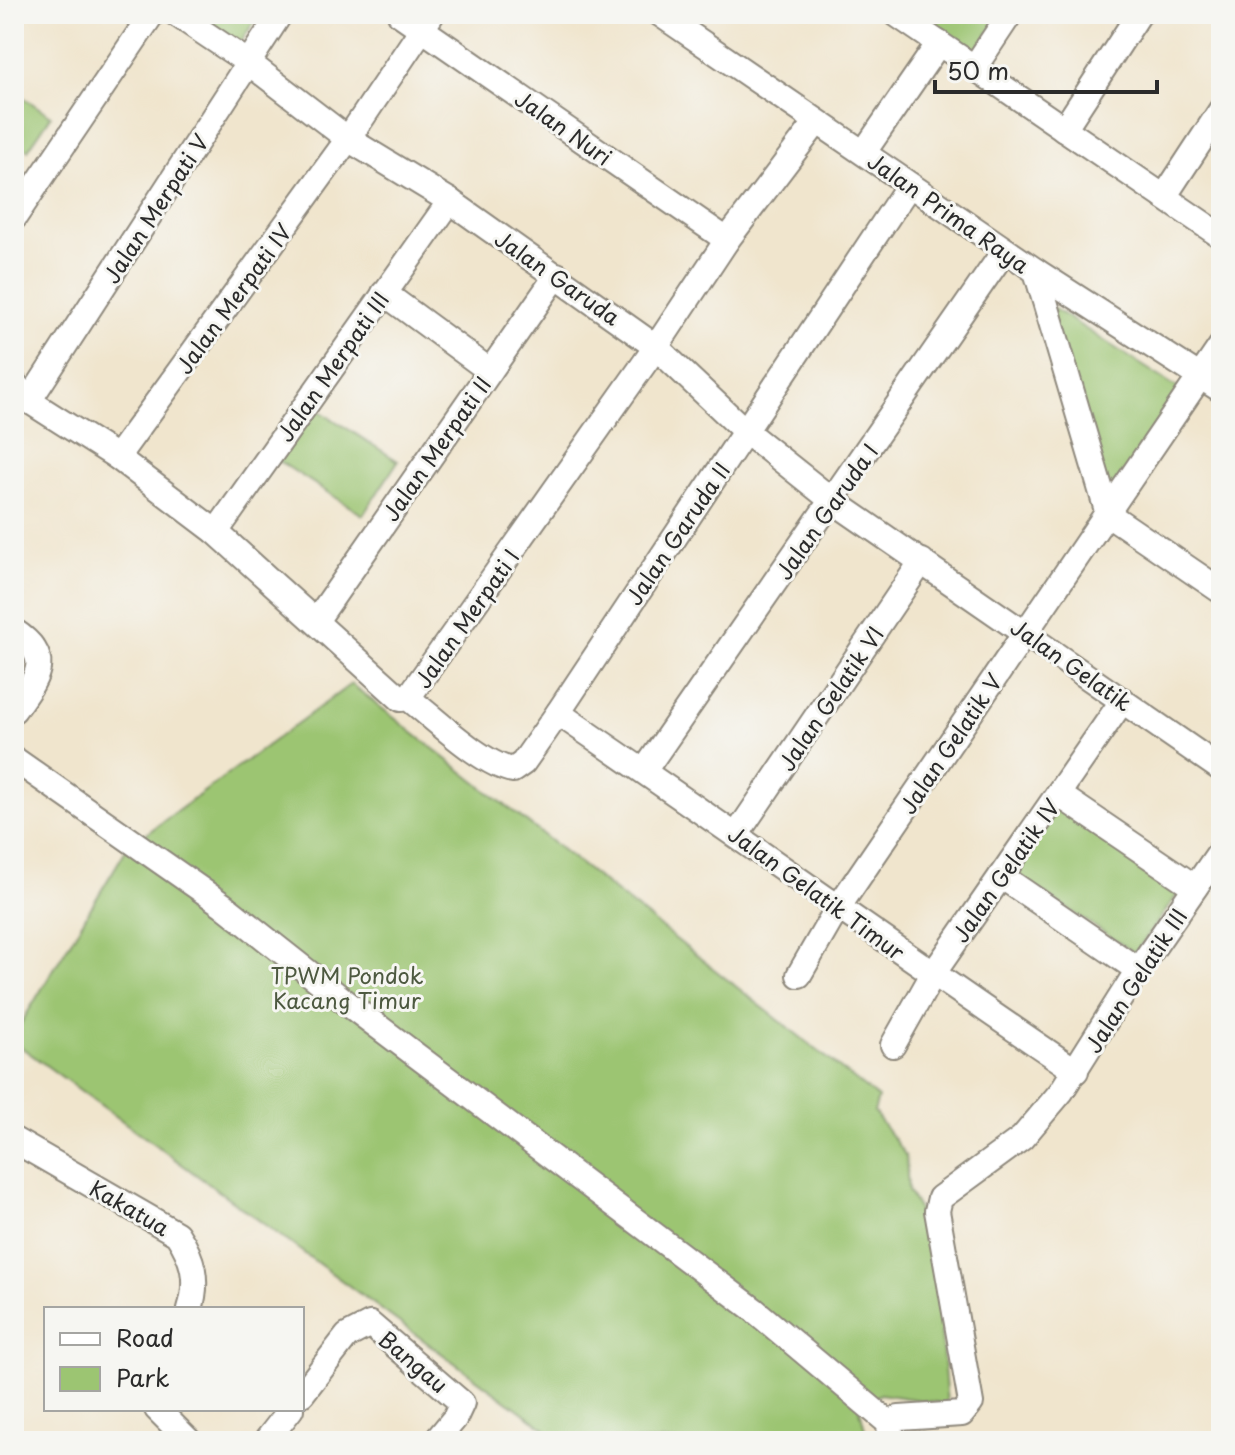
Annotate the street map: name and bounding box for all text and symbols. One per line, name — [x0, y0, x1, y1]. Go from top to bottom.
scale bar — [935, 44, 1157, 94]
text: 50 m — [947, 52, 1009, 88]
street label: Jalan Nuri — [509, 81, 619, 173]
street label: Jalan Merpati V — [94, 127, 216, 289]
street label: Jalan Prima Raya — [861, 144, 1037, 280]
street label: Jalan Merpati IV — [167, 216, 299, 380]
street label: Jalan Garuda — [489, 222, 628, 333]
street label: Jalan Merpati III — [268, 284, 396, 448]
street label: Jalan Merpati II — [374, 369, 498, 527]
street label: Jalan Garuda I — [767, 436, 885, 586]
street label: Jalan Garuda II — [617, 455, 737, 611]
street label: Jalan Merpati I — [406, 542, 526, 694]
street label: Jalan Gelatik — [1005, 610, 1139, 718]
street label: Jalan Gelatik VI — [769, 619, 891, 777]
street label: Jalan Gelatik V — [891, 666, 1009, 820]
street label: Jalan Gelatik IV — [943, 791, 1067, 949]
street label: Jalan Gelatik Timur — [722, 817, 913, 968]
street label: Jalan Gelatik III — [1076, 901, 1194, 1059]
park label: TPWM Pondok Kacang Timur — [270, 958, 424, 1016]
street label: Kakatua — [84, 1171, 176, 1243]
legend — [44, 1307, 304, 1411]
text: Road — [116, 1319, 174, 1355]
street label: Bangau — [372, 1322, 456, 1400]
text: Park — [116, 1359, 170, 1395]

